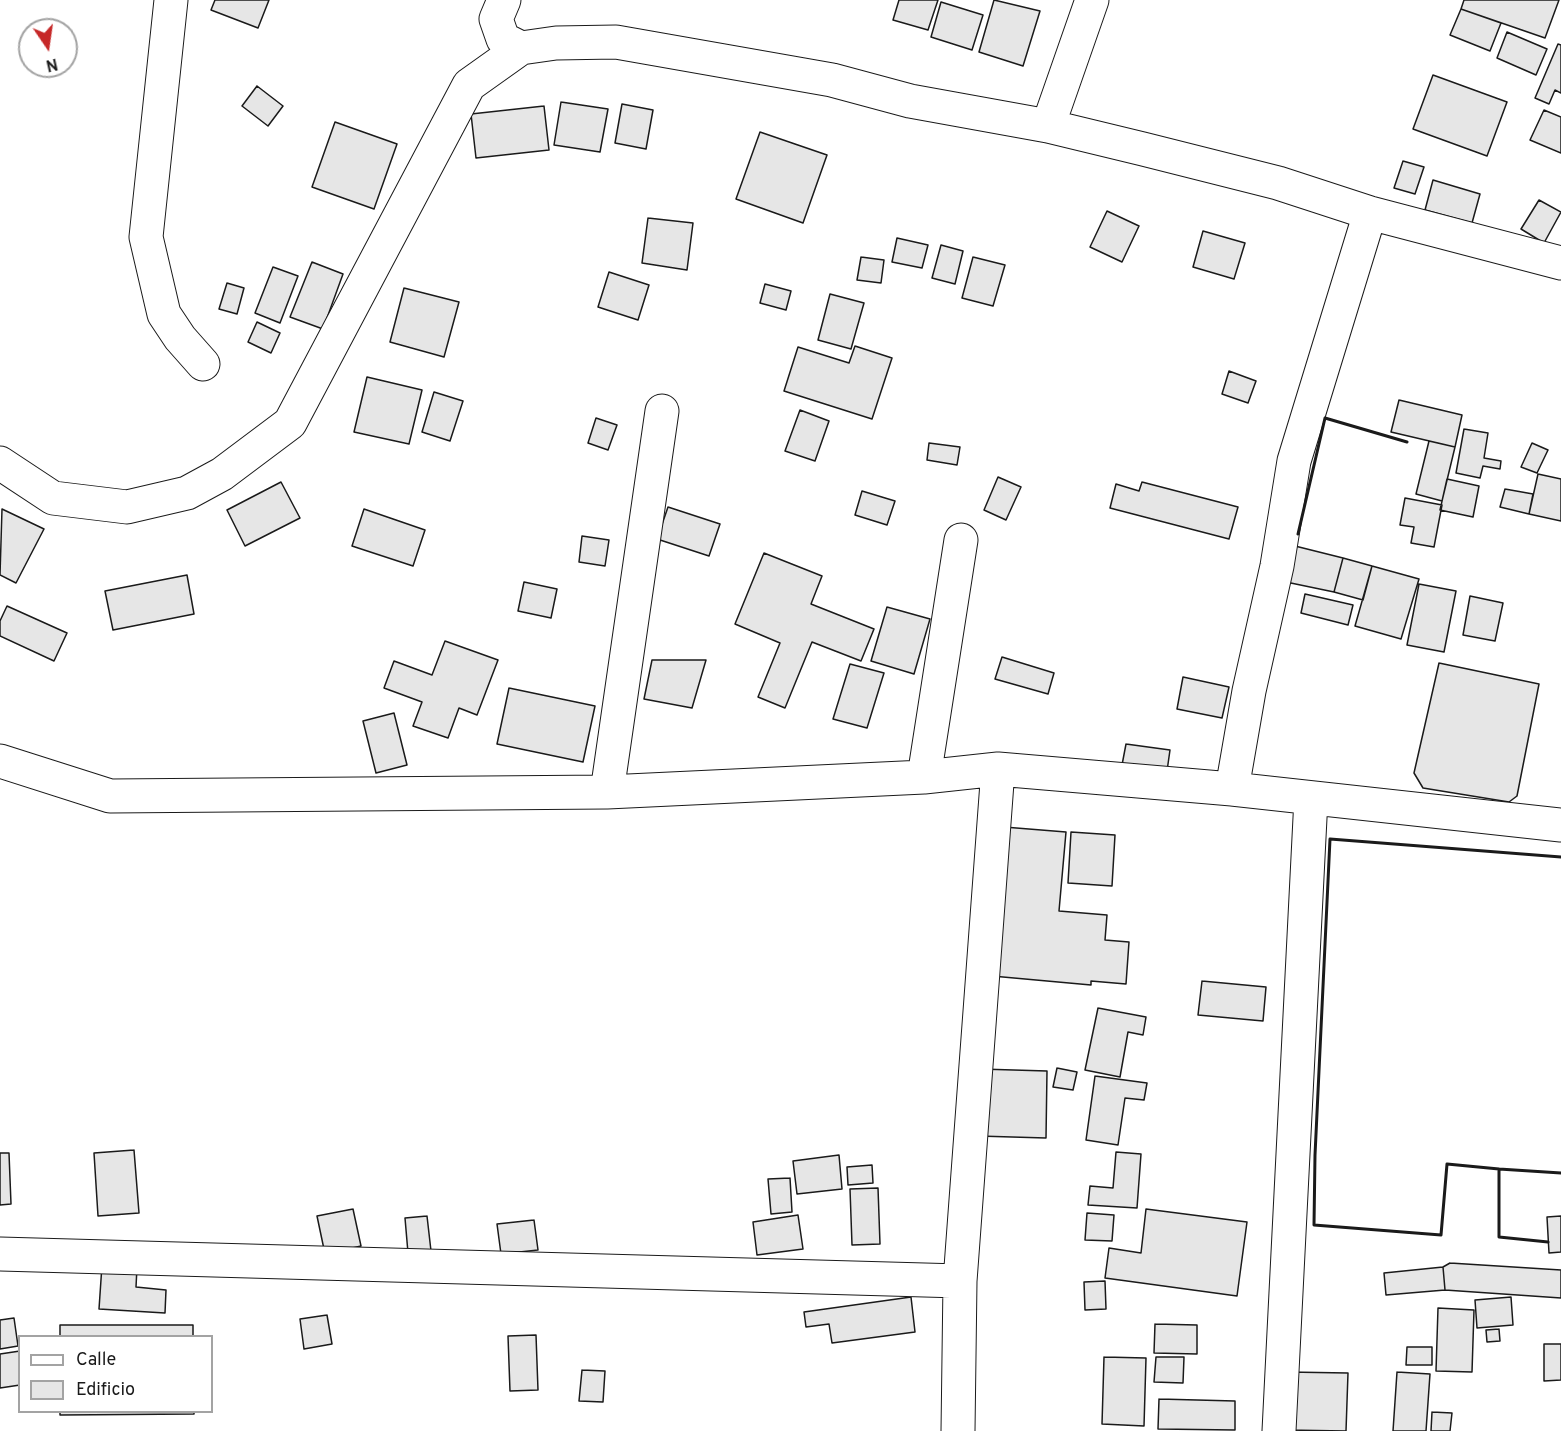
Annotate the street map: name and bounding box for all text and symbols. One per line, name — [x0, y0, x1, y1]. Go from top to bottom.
north arrow — [18, 18, 78, 78]
text: N — [44, 53, 59, 75]
legend — [18, 1335, 213, 1413]
text: Calle — [76, 1349, 116, 1372]
text: Edificio — [76, 1379, 135, 1402]

